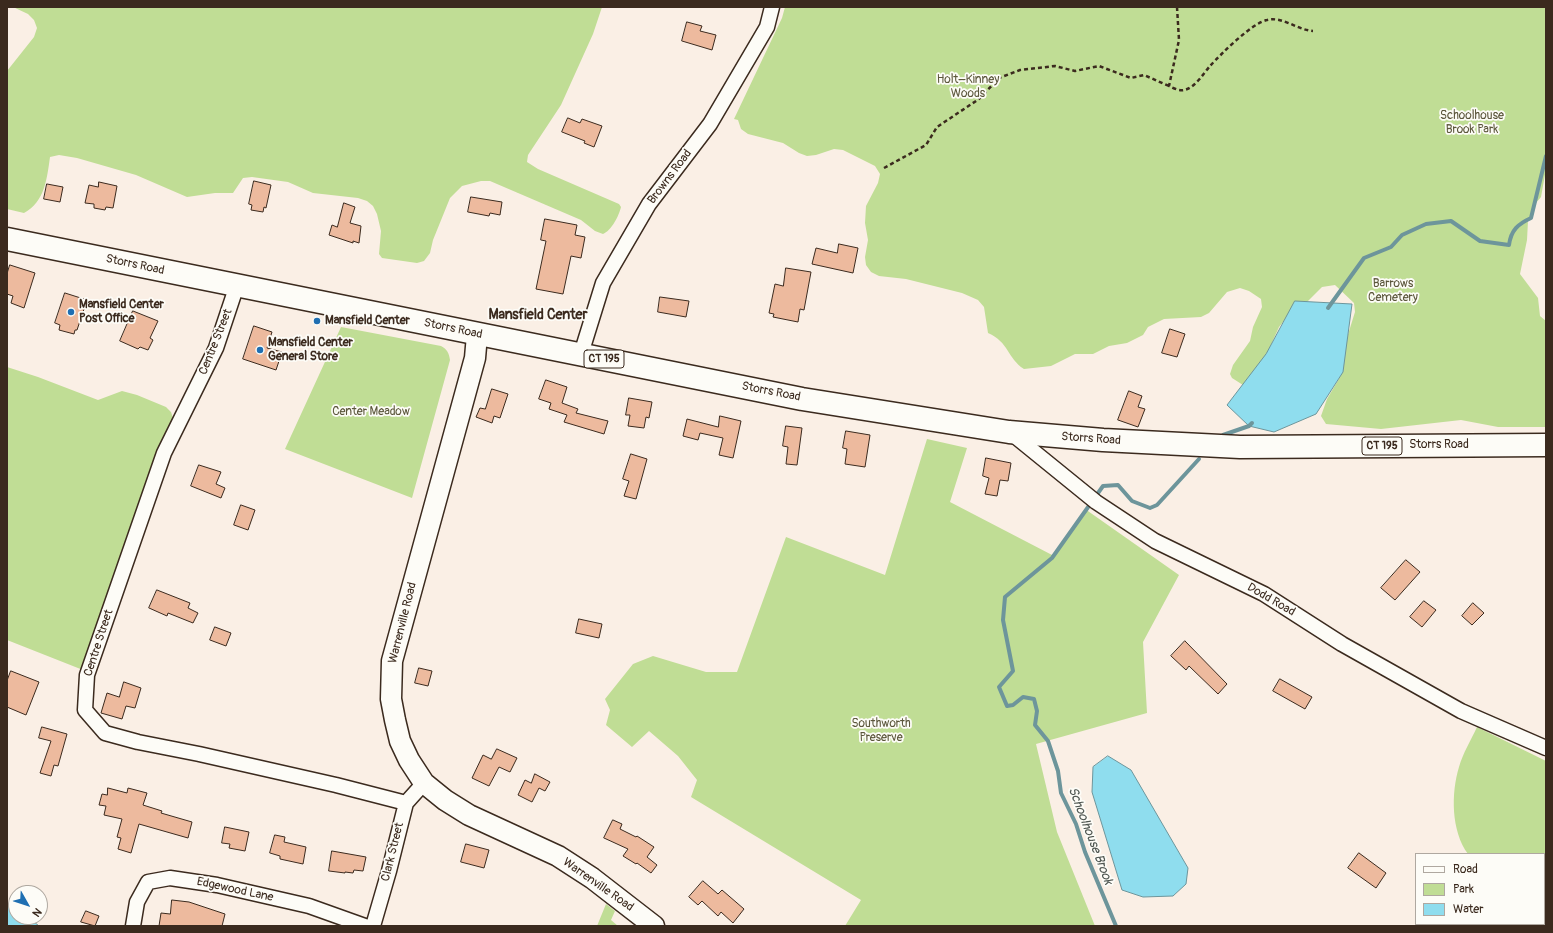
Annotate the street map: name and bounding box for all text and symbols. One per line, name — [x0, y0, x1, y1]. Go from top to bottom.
park label: Holt–Kinney Woods — [937, 73, 999, 101]
park label: Schoolhouse Brook Park — [1440, 109, 1504, 137]
street label: Browns Road — [645, 147, 695, 207]
street label: Storrs Road — [104, 252, 166, 278]
park label: Barrows Cemetery — [1368, 277, 1418, 305]
place label: Mansfield Center Post Office — [79, 298, 164, 326]
marker: Mansfield Center Post Office — [66, 307, 76, 317]
street label: Centre Street — [196, 307, 236, 377]
district label: Mansfield Center — [489, 307, 587, 323]
place label: Mansfield Center — [325, 314, 410, 328]
marker: Mansfield Center — [312, 316, 322, 326]
street label: Storrs Road — [422, 316, 484, 342]
place label: Mansfield Center General Store — [268, 336, 353, 364]
marker: Mansfield Center General Store — [255, 345, 265, 355]
road number: CT 195 — [584, 350, 624, 368]
street label: Storrs Road — [740, 379, 802, 405]
park label: Center Meadow — [332, 405, 410, 419]
street label: Storrs Road — [1061, 430, 1121, 448]
road number: CT 195 — [1362, 437, 1402, 455]
street label: Storrs Road — [1409, 438, 1469, 452]
street label: Dodd Road — [1244, 580, 1298, 620]
street label: Warrenville Road — [386, 581, 420, 665]
street label: Centre Street — [81, 608, 117, 678]
park label: Southworth Preserve — [851, 717, 911, 745]
water label: Schoolhouse Brook — [1064, 785, 1116, 887]
street label: Clark Street — [379, 821, 407, 883]
legend — [1415, 853, 1545, 925]
street label: Warrenville Road — [560, 855, 636, 915]
text: Road — [1453, 862, 1478, 877]
street label: Edgewood Lane — [195, 875, 275, 905]
text: Park — [1453, 882, 1474, 897]
north arrow — [8, 885, 48, 925]
text: Water — [1453, 902, 1484, 917]
text: N — [30, 905, 44, 919]

